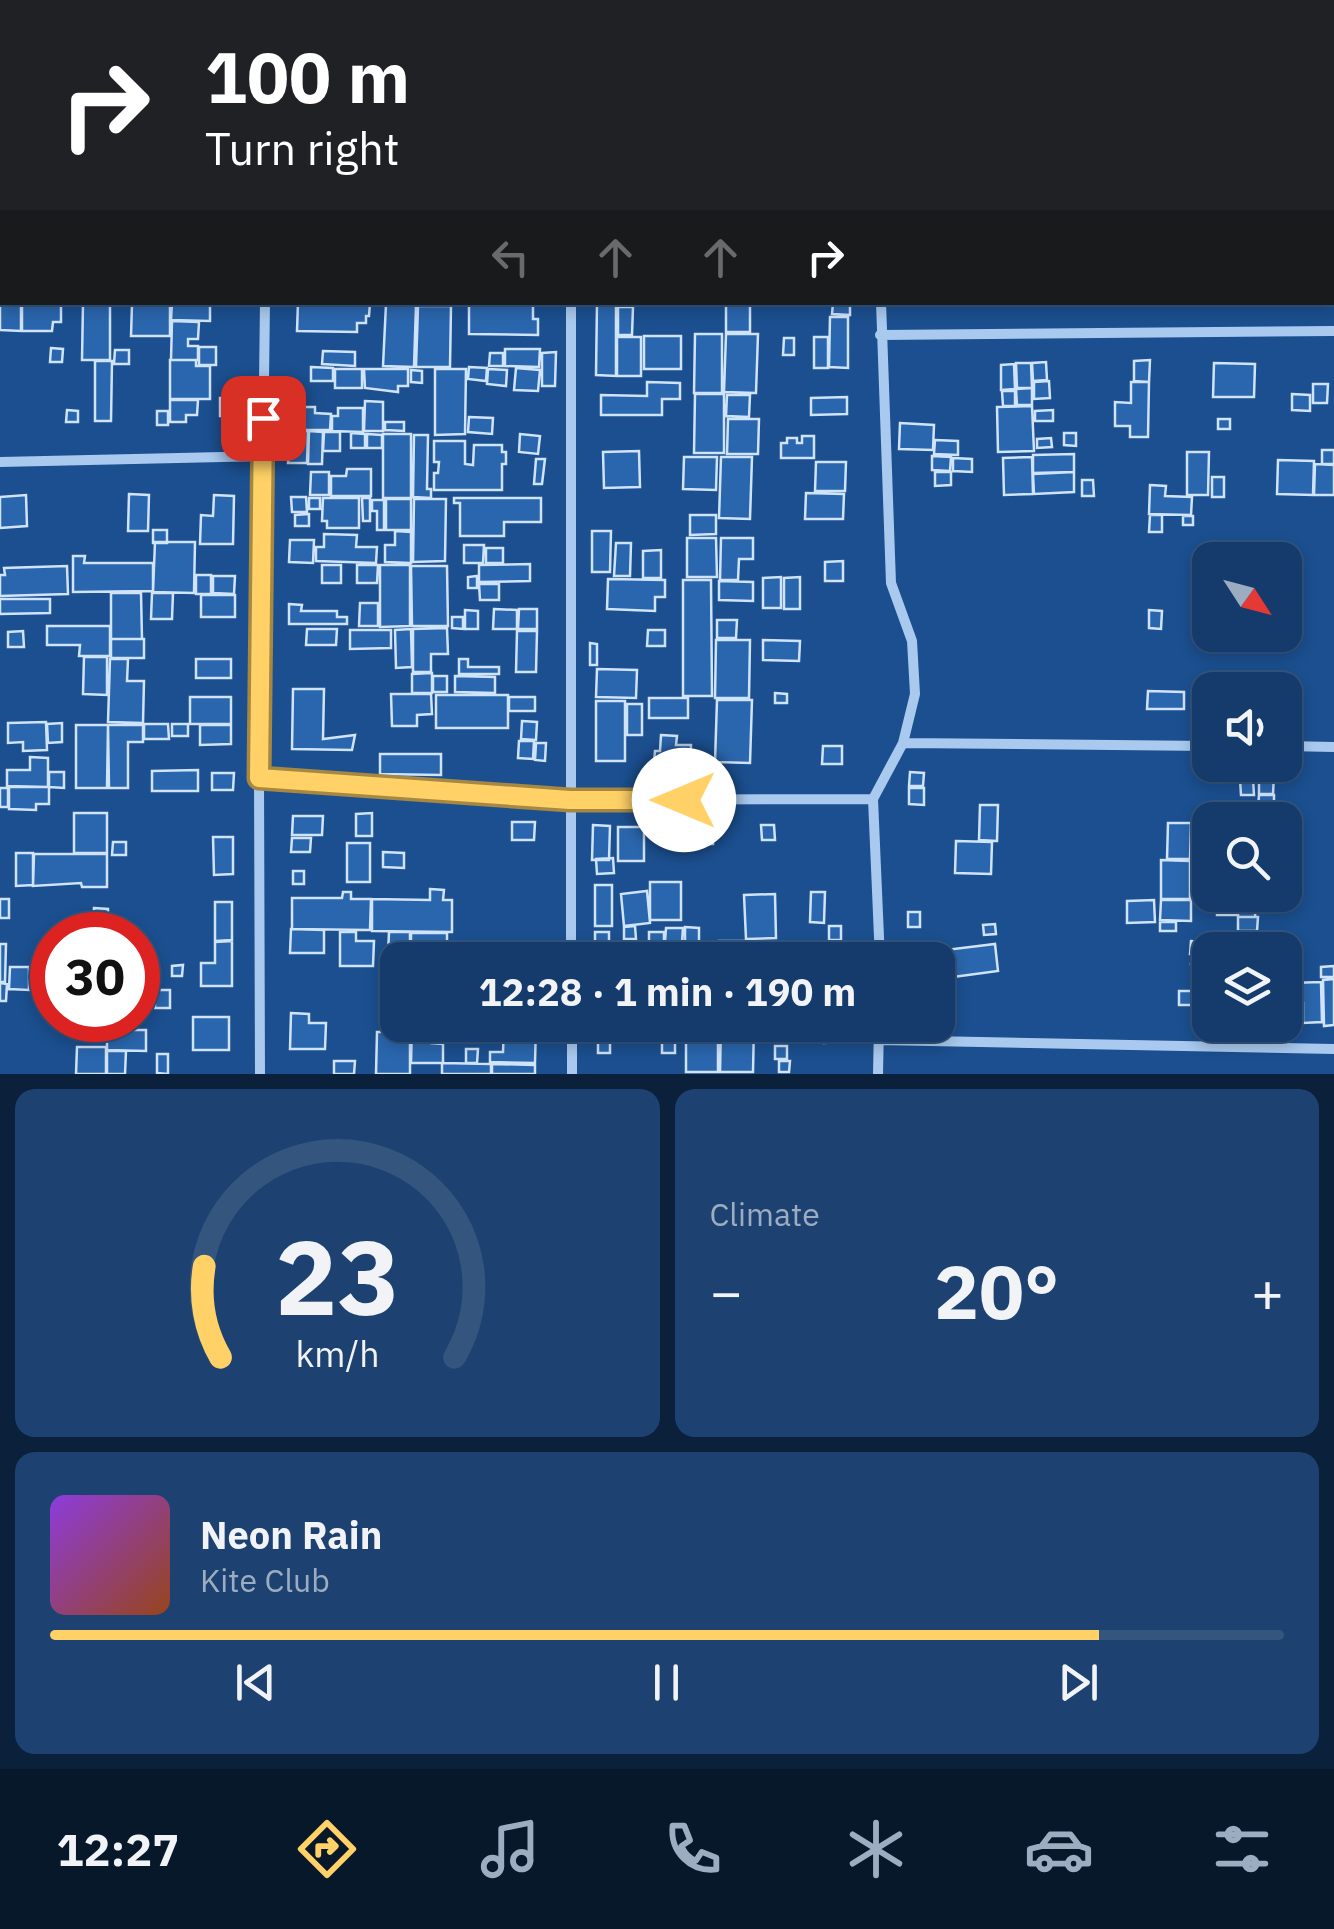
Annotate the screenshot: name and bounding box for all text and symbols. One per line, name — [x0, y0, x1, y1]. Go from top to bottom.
text: 100 m — [205, 31, 410, 122]
icon: right — [40, 40, 170, 170]
text: Turn right — [205, 119, 400, 177]
icon: left — [483, 230, 538, 285]
icon: ahead — [588, 230, 643, 285]
icon: ahead — [693, 230, 748, 285]
icon: right — [798, 230, 853, 285]
pin — [221, 376, 306, 461]
icon: arrive — [236, 391, 291, 446]
north arrow — [1192, 542, 1302, 652]
map controls — [1192, 542, 1302, 1042]
button: sound — [1192, 672, 1302, 782]
position arrow — [632, 748, 736, 852]
button: search — [1192, 802, 1302, 912]
speed limit sign: 30 — [30, 912, 160, 1042]
button: layers — [1192, 932, 1302, 1042]
text: 12:28 · 1 min · 190 m — [479, 967, 856, 1016]
text: Climate — [710, 1193, 820, 1235]
text: 23 — [275, 1208, 400, 1344]
text: 20° — [934, 1242, 1059, 1340]
text: − — [710, 1256, 743, 1327]
text: + — [1251, 1256, 1284, 1327]
text: km/h — [295, 1330, 379, 1377]
text: Neon Rain — [200, 1510, 382, 1559]
text: Kite Club — [200, 1559, 330, 1601]
icon: previous — [228, 1655, 283, 1710]
icon: pause — [639, 1655, 694, 1710]
icon: next — [1051, 1655, 1106, 1710]
icon: directions — [292, 1814, 362, 1884]
icon: music — [475, 1814, 545, 1884]
icon: phone — [658, 1814, 728, 1884]
icon: climate — [841, 1814, 911, 1884]
icon: car — [1024, 1814, 1094, 1884]
icon: filters — [1207, 1814, 1277, 1884]
text: 12:27 — [57, 1820, 179, 1878]

